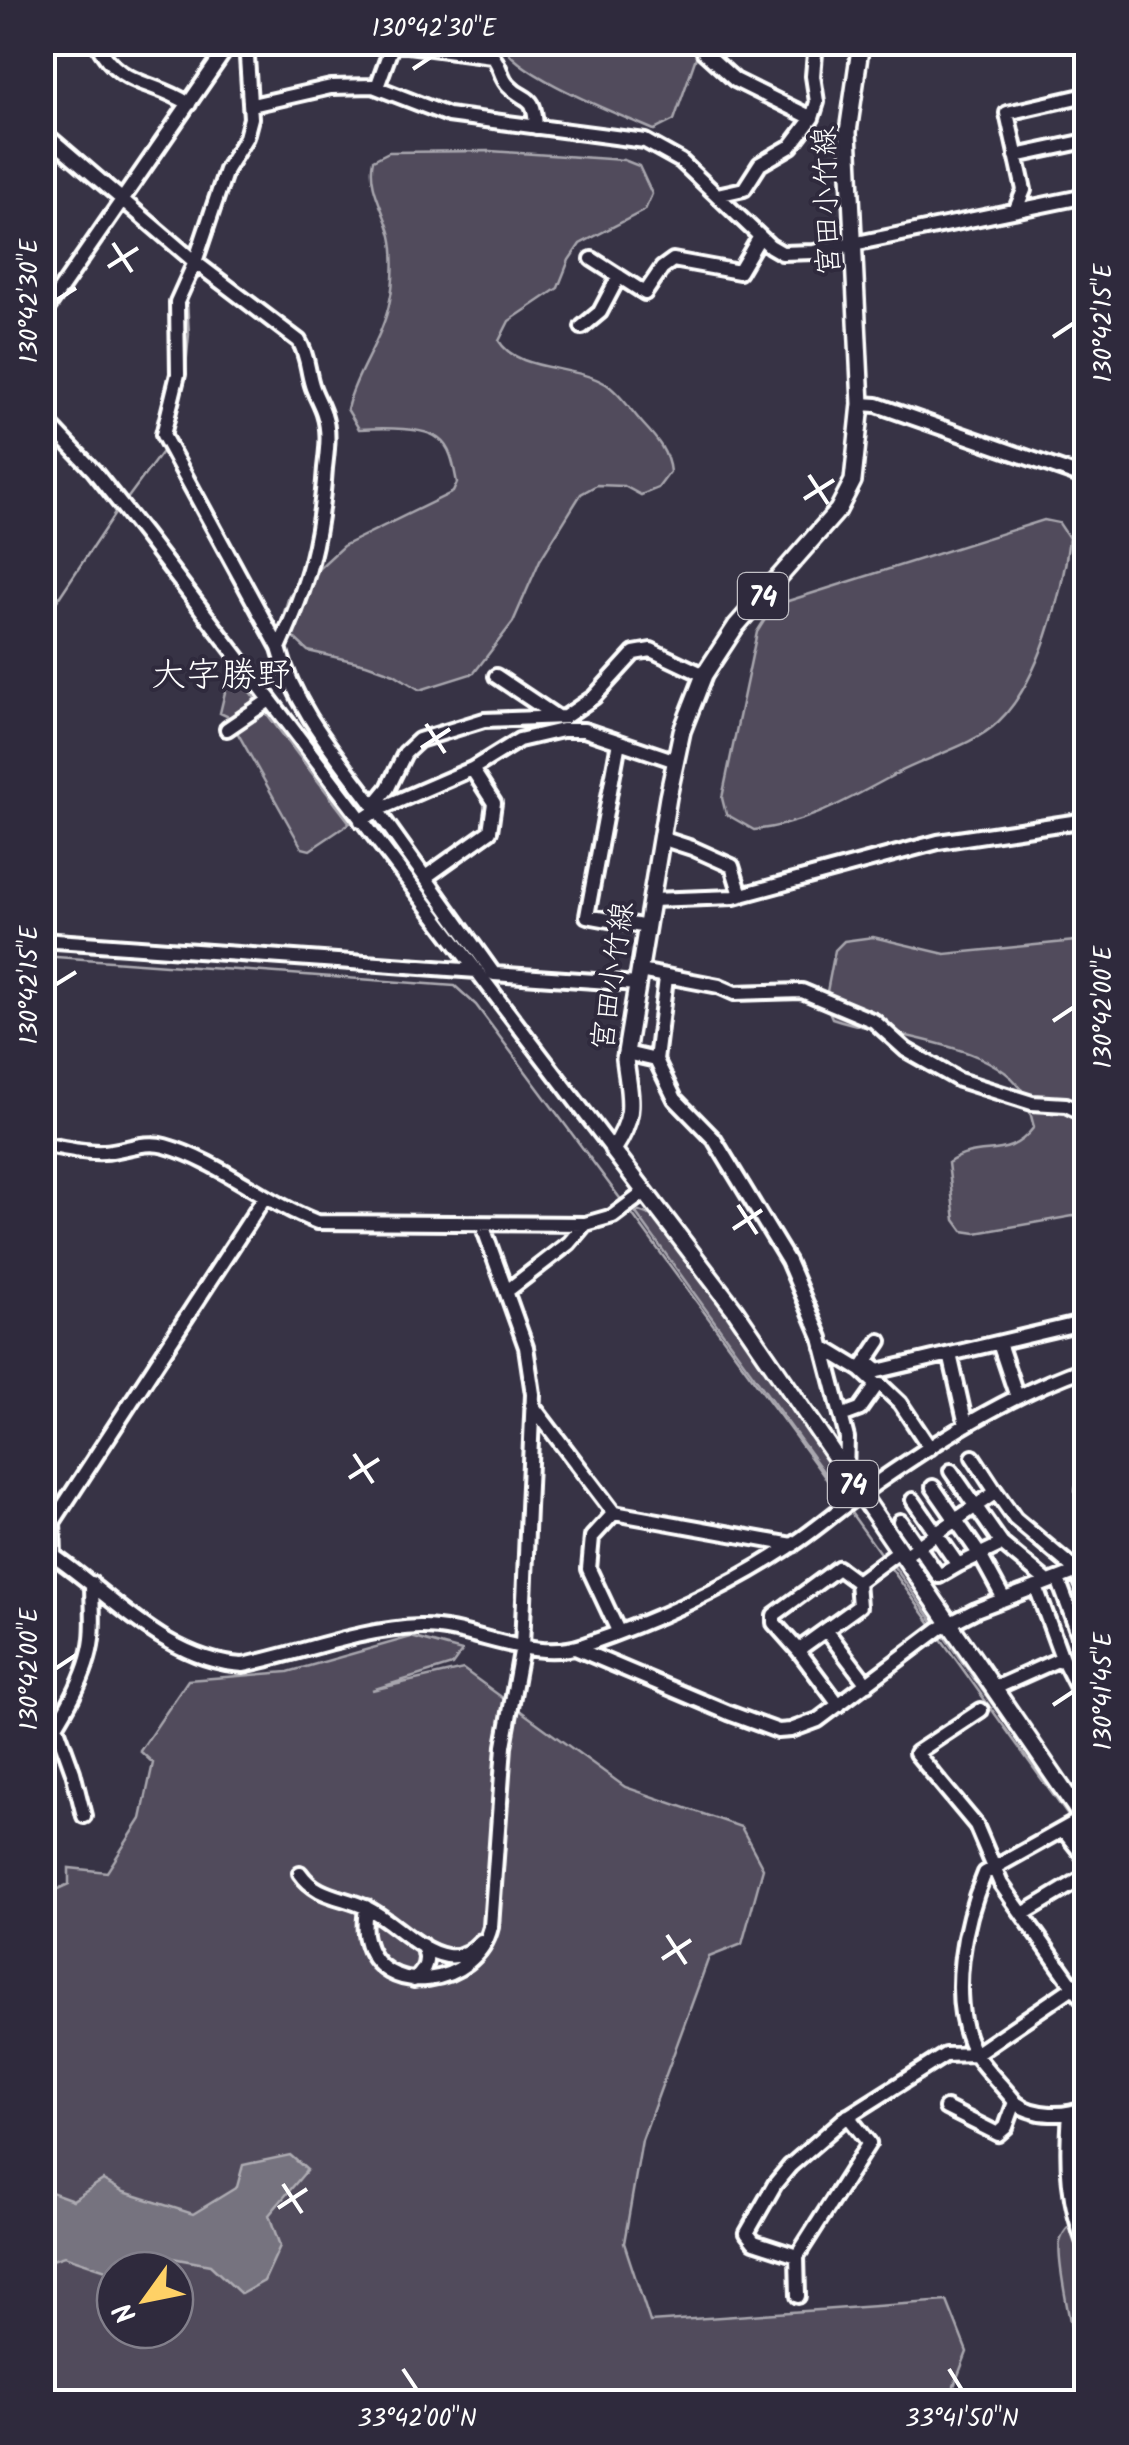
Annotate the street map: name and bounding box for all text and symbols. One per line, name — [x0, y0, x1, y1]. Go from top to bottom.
text: 130°42'30"E — [372, 9, 498, 49]
street label: 宮田小竹線 — [801, 125, 855, 277]
text: 130°42'30"E — [10, 237, 50, 363]
text: 130°42'15"E — [1084, 262, 1124, 383]
road number: 74 — [738, 573, 788, 619]
district label: 大字勝野 — [151, 649, 291, 705]
street label: 宮田小竹線 — [580, 899, 648, 1054]
text: 130°42'15"E — [10, 924, 50, 1045]
text: 130°42'00"E — [1084, 944, 1124, 1068]
road number: 74 — [828, 1461, 878, 1507]
text: 130°42'00"E — [10, 1606, 50, 1730]
text: 130°41'45"E — [1084, 1630, 1124, 1750]
north arrow — [95, 2250, 195, 2350]
text: N — [102, 2292, 150, 2332]
text: 33°42'00"N — [357, 2399, 477, 2439]
text: 33°41'50"N — [905, 2399, 1019, 2439]

